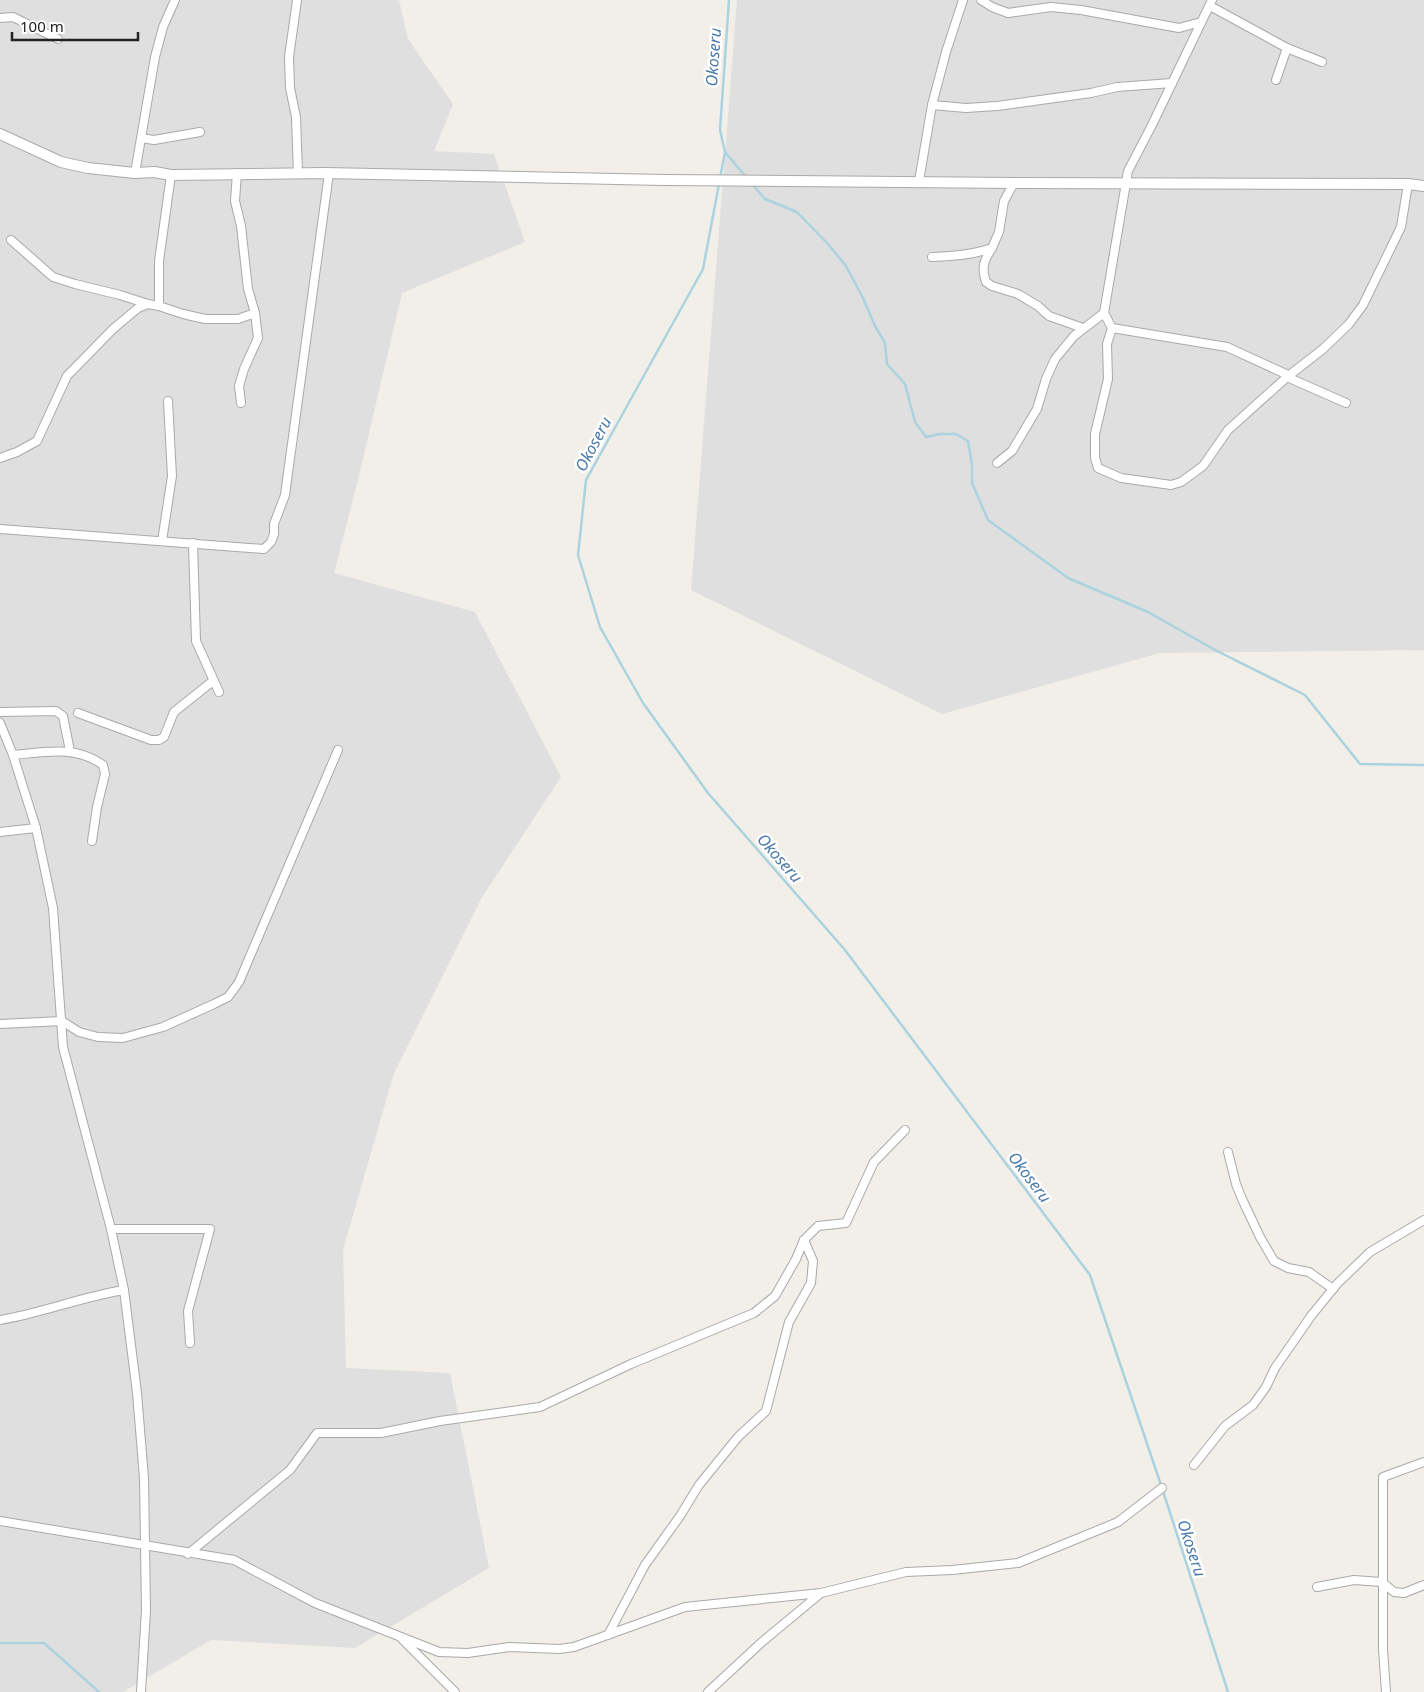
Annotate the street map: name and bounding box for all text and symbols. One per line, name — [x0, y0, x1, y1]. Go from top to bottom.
scale bar — [12, 10, 139, 42]
text: 100 m — [20, 16, 64, 36]
water label: Okoseru — [700, 27, 726, 87]
water label: Okoseru — [570, 413, 616, 475]
water label: Okoseru — [752, 829, 808, 887]
water label: Okoseru — [1004, 1147, 1056, 1207]
water label: Okoseru — [1172, 1517, 1212, 1579]

